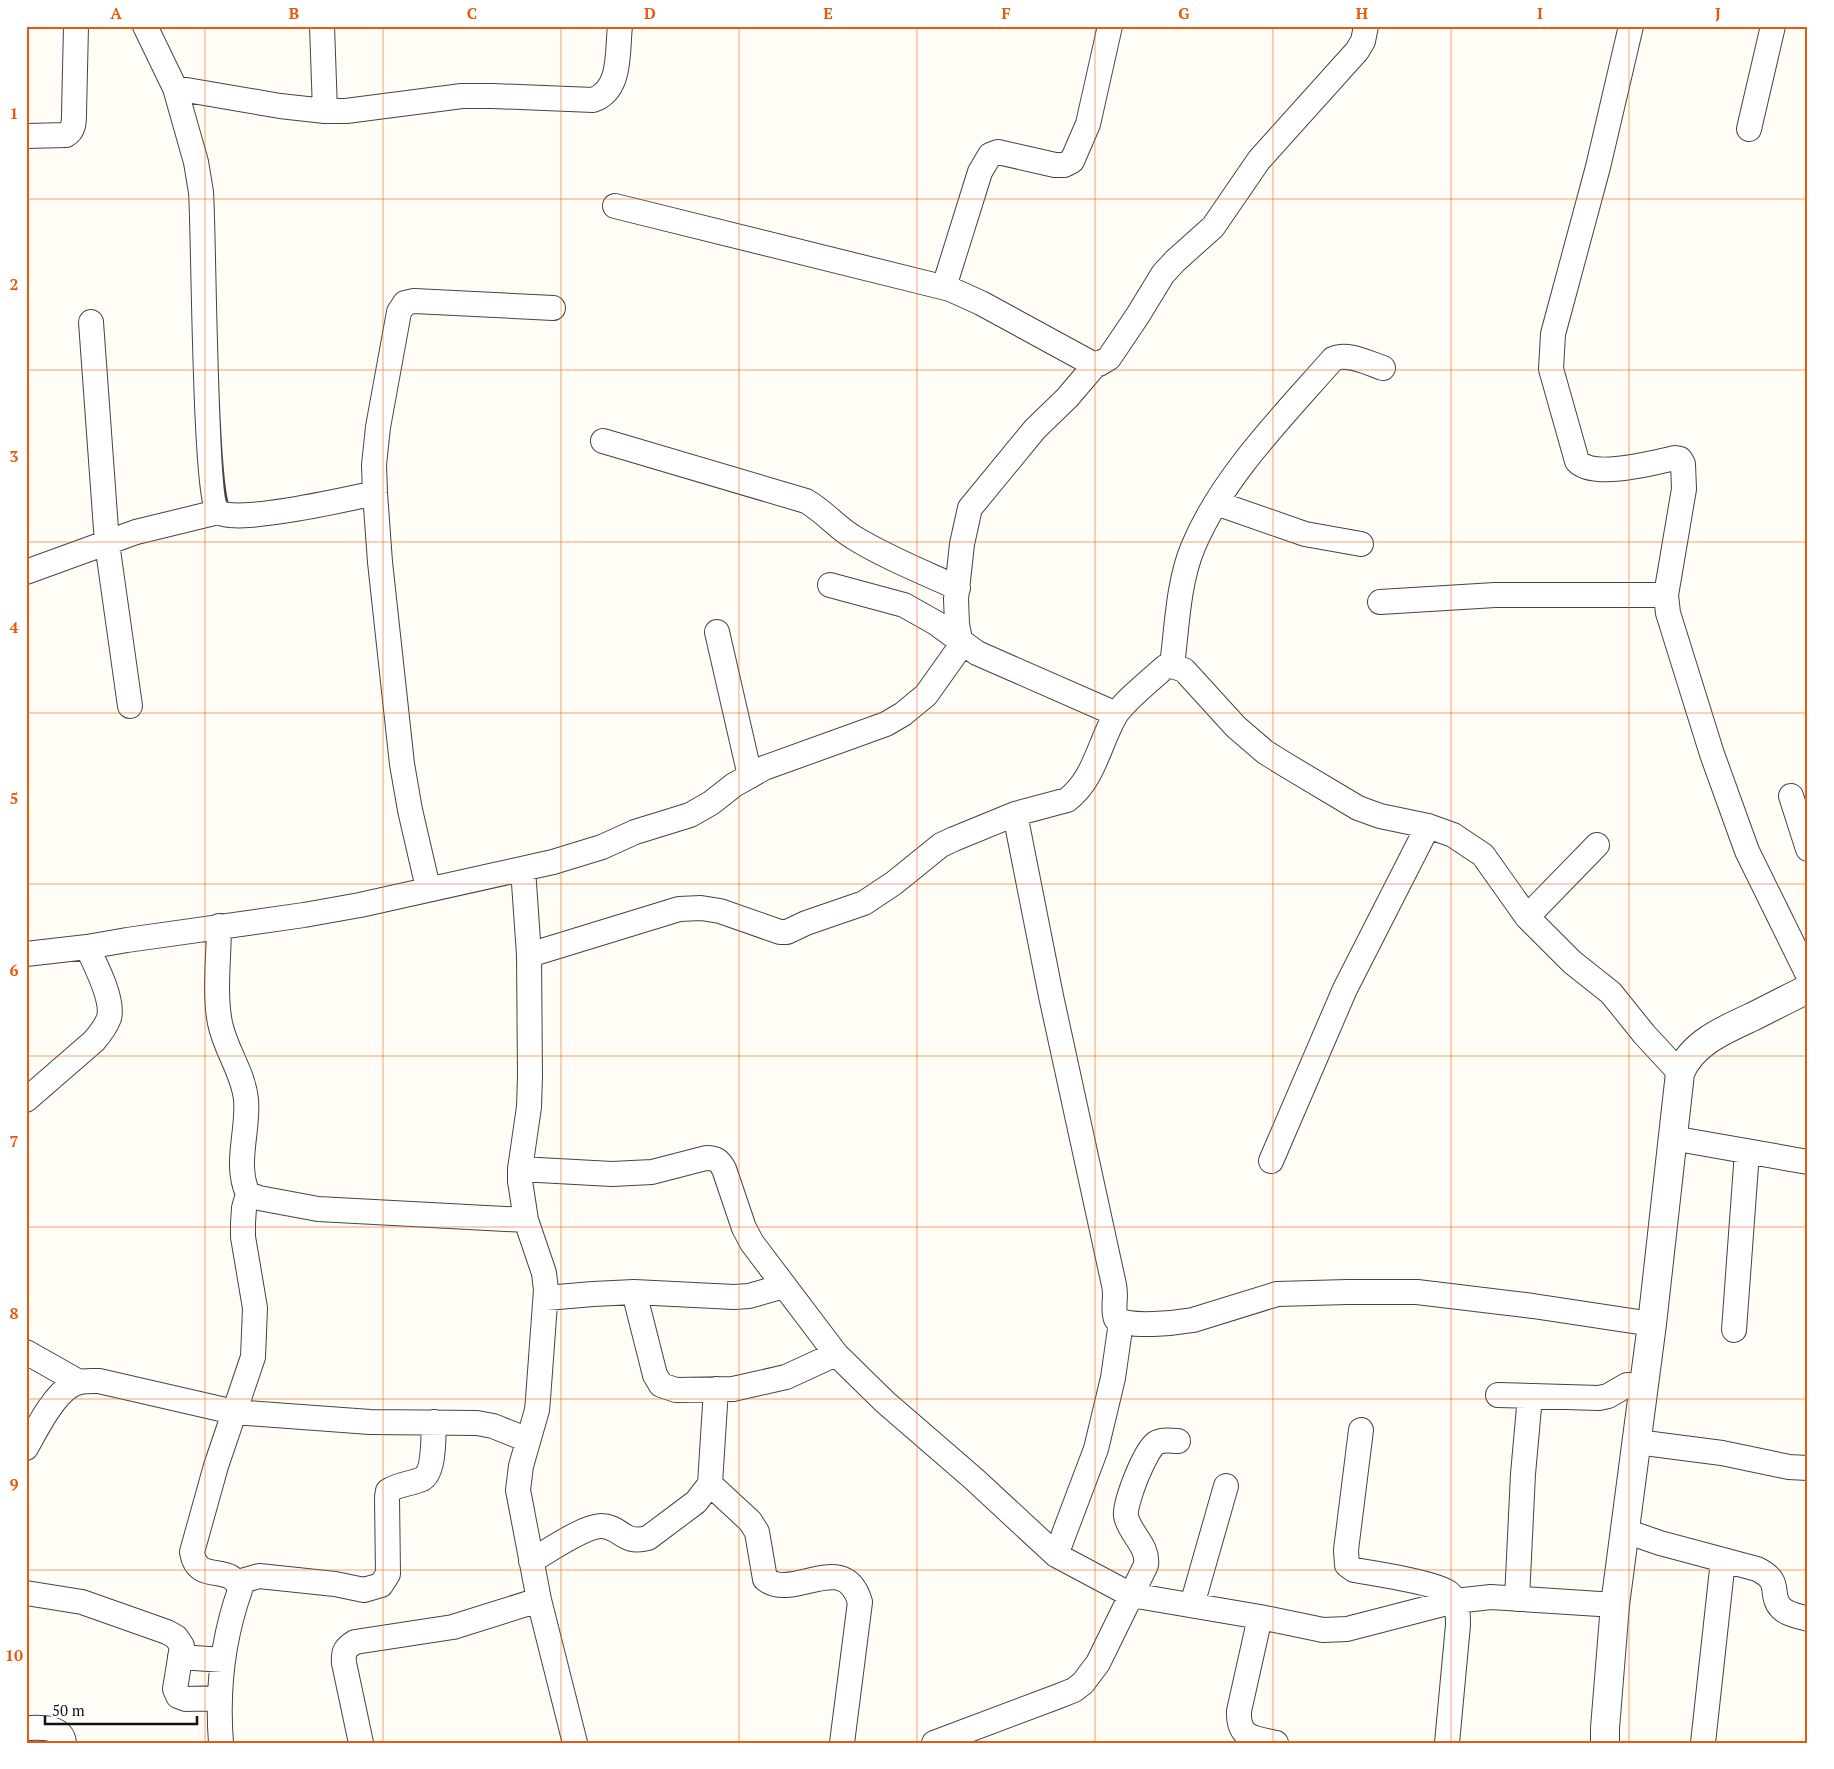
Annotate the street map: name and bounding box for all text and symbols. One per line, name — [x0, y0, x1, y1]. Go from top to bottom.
text: A — [110, 2, 122, 24]
text: B — [289, 2, 299, 24]
text: C — [467, 2, 477, 24]
text: D — [644, 2, 656, 24]
text: E — [823, 2, 833, 24]
text: F — [1001, 2, 1011, 24]
text: G — [1178, 2, 1190, 24]
text: H — [1356, 2, 1368, 24]
text: I — [1537, 2, 1543, 24]
text: J — [1715, 2, 1721, 24]
text: 1 — [9, 102, 19, 124]
text: 2 — [9, 273, 19, 295]
text: 3 — [9, 445, 19, 467]
text: 4 — [9, 616, 19, 638]
text: 5 — [9, 787, 19, 809]
text: 6 — [9, 959, 19, 981]
text: 7 — [9, 1130, 19, 1152]
text: 8 — [9, 1302, 19, 1324]
text: 9 — [9, 1473, 19, 1495]
text: 10 — [5, 1644, 23, 1666]
scale bar — [45, 1694, 198, 1726]
text: 50 m — [52, 1700, 85, 1720]

